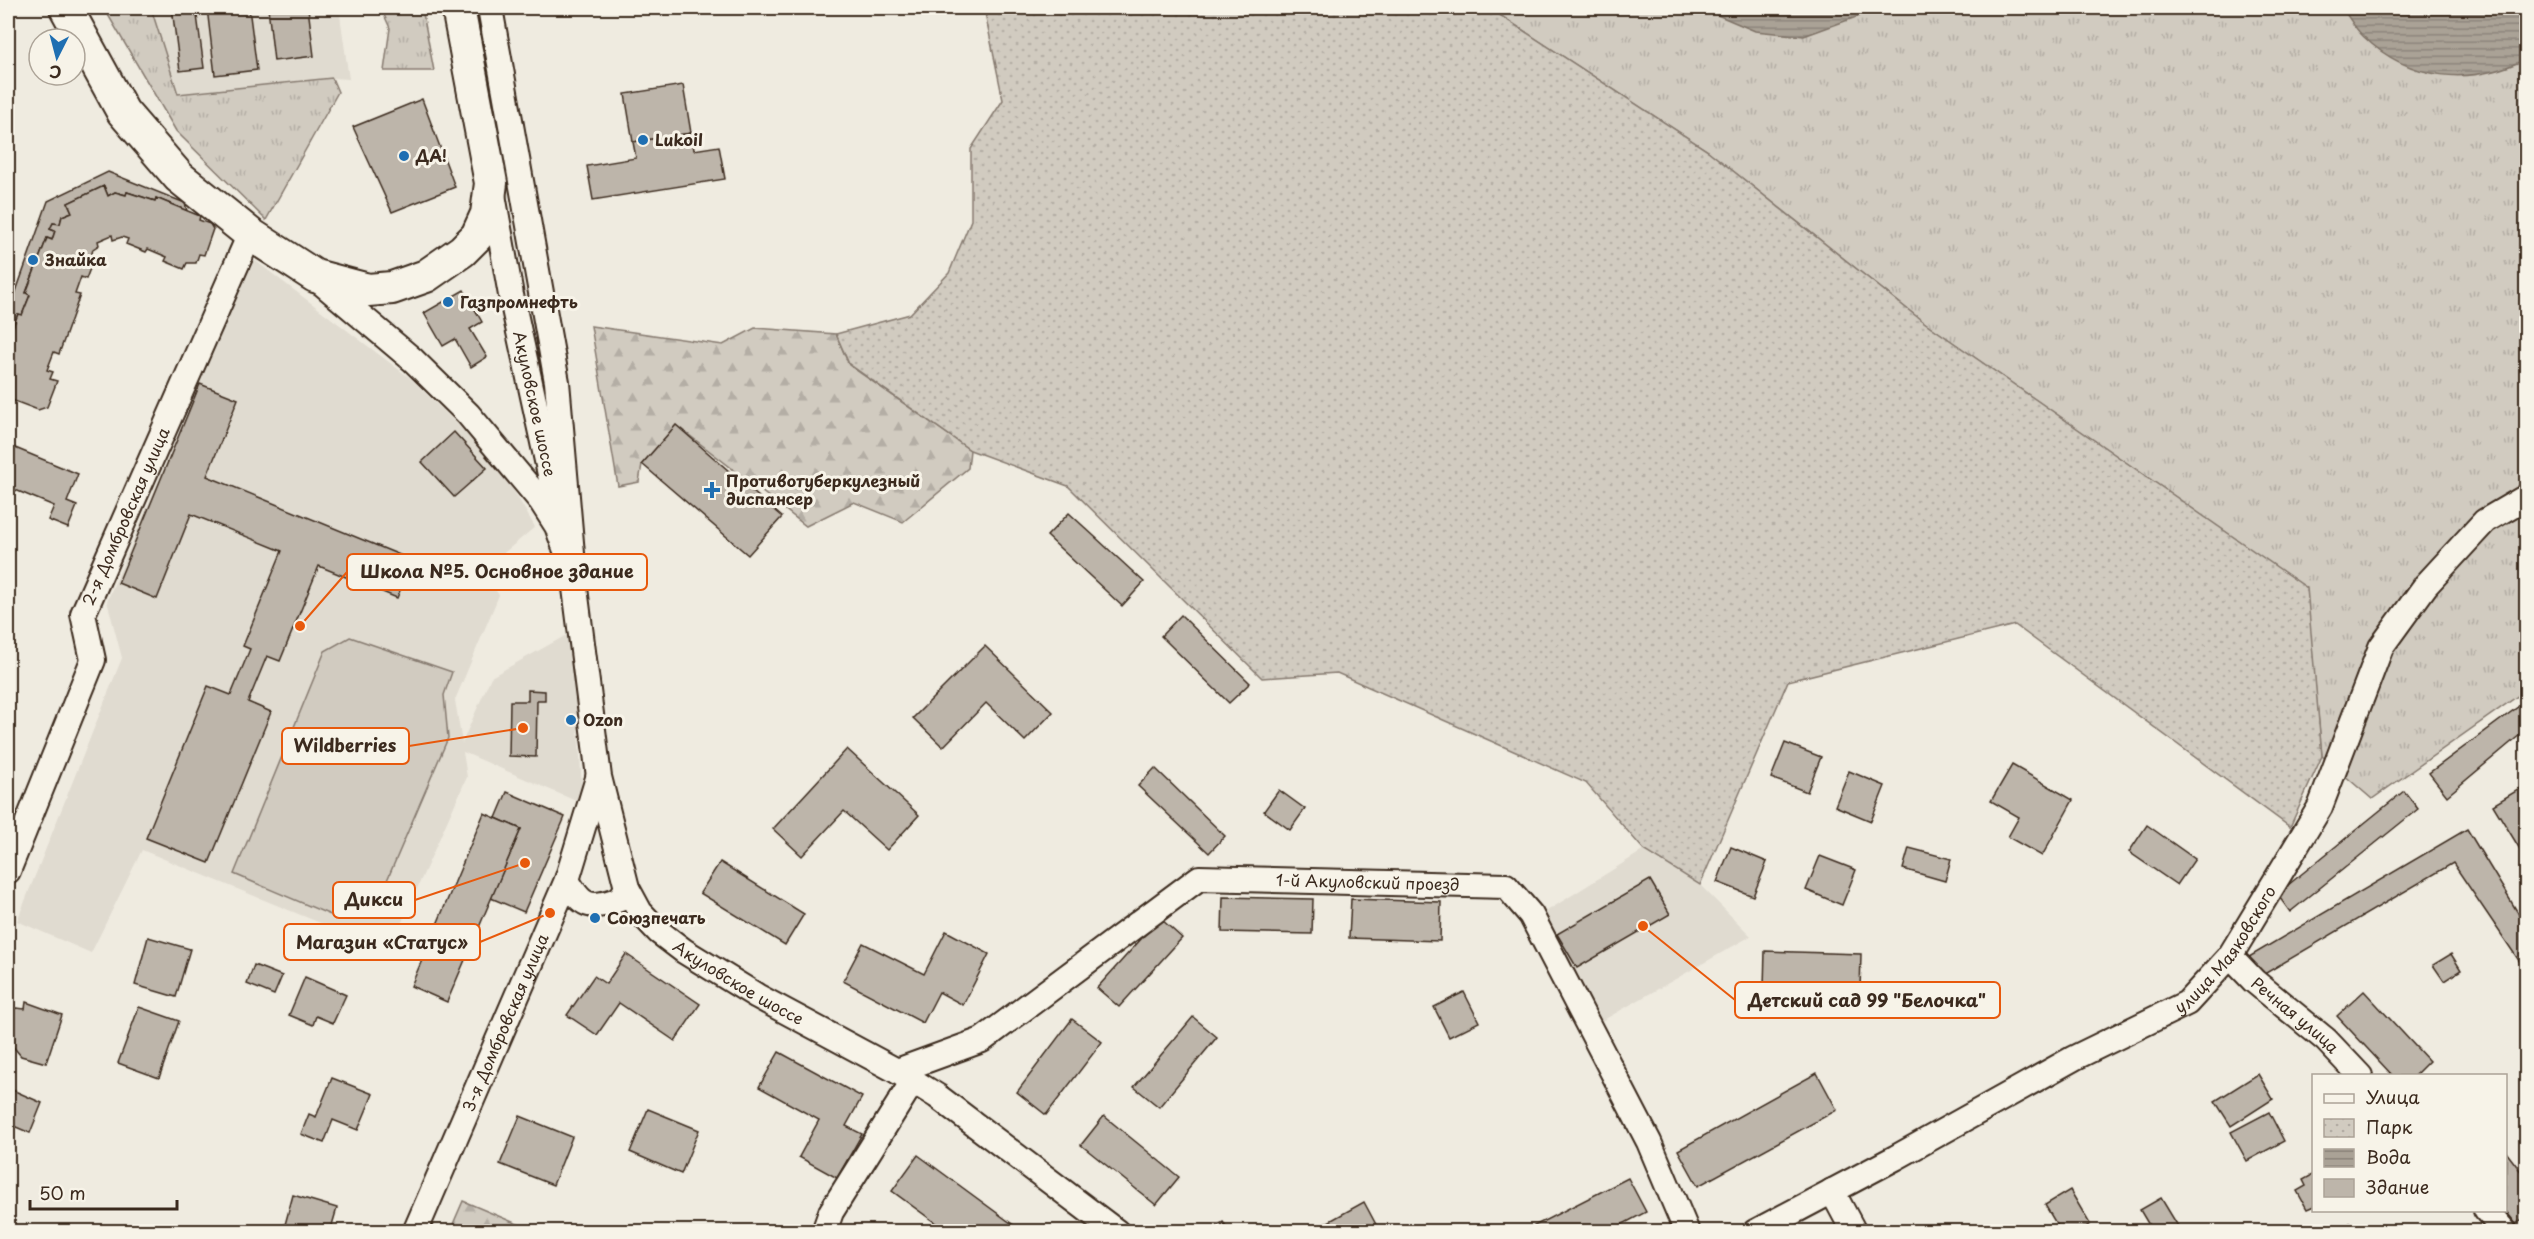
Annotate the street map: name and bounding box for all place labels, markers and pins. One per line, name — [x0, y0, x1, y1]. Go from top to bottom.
place label: Lukoil — [655, 127, 703, 151]
marker: Lukoil — [636, 133, 650, 147]
place label: ДА! — [415, 143, 447, 167]
marker: ДА! — [397, 149, 411, 163]
place label: Знайка — [44, 247, 107, 271]
marker: Знайка — [26, 253, 40, 267]
place label: Газпромнефть — [460, 289, 578, 313]
marker: Газпромнефть — [441, 295, 455, 309]
place label: Противотуберкулезный диспансер — [726, 468, 920, 510]
marker: Противотуберкулезный диспансер — [703, 481, 721, 499]
callout: Школа №5. Основное здание — [347, 554, 647, 590]
place label: Ozon — [583, 707, 623, 731]
marker: Ozon — [564, 713, 578, 727]
callout: Wildberries — [282, 728, 409, 764]
callout: Дикси — [333, 882, 415, 918]
place label: Союзпечать — [607, 905, 706, 929]
marker: Союзпечать — [588, 911, 602, 925]
callout: Магазин «Статус» — [284, 924, 480, 960]
callout: Детский сад 99 "Белочка" — [1735, 982, 2000, 1018]

